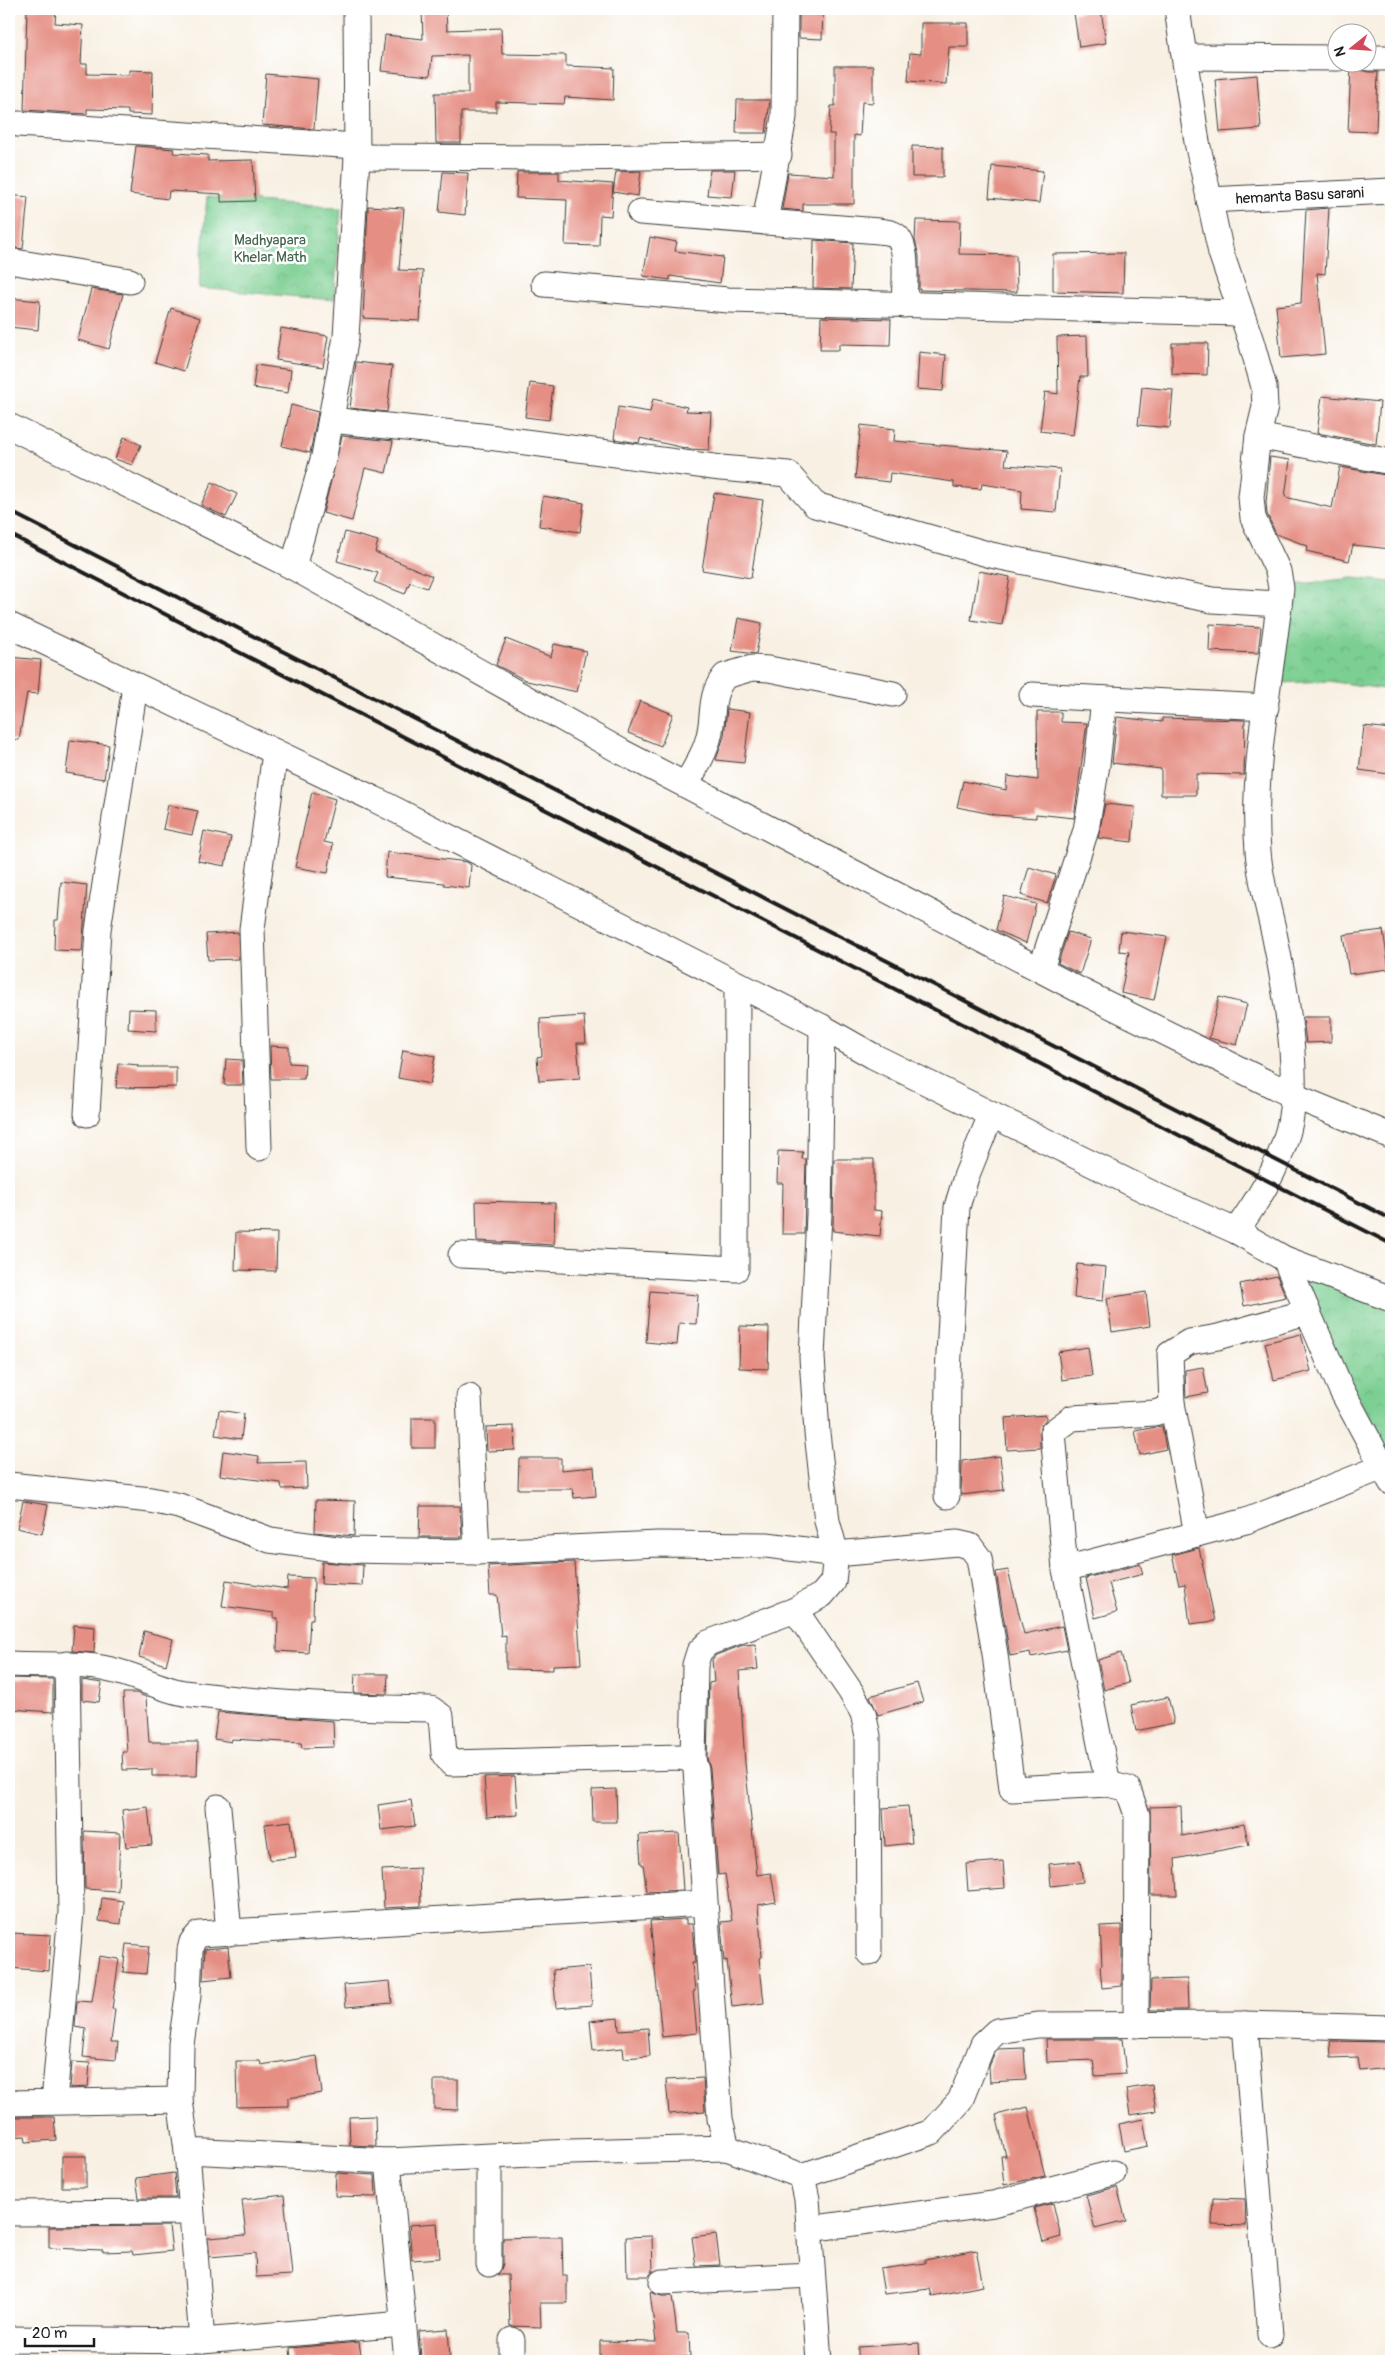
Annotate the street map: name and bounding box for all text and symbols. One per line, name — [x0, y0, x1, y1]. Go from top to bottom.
north arrow — [1328, 22, 1378, 72]
text: N — [1331, 45, 1350, 59]
street label: hemanta Basu sarani — [1235, 183, 1365, 209]
park label: Madhyapara Khelar Math — [233, 231, 307, 267]
scale bar — [25, 2315, 94, 2347]
text: 20 m — [32, 2324, 67, 2343]

